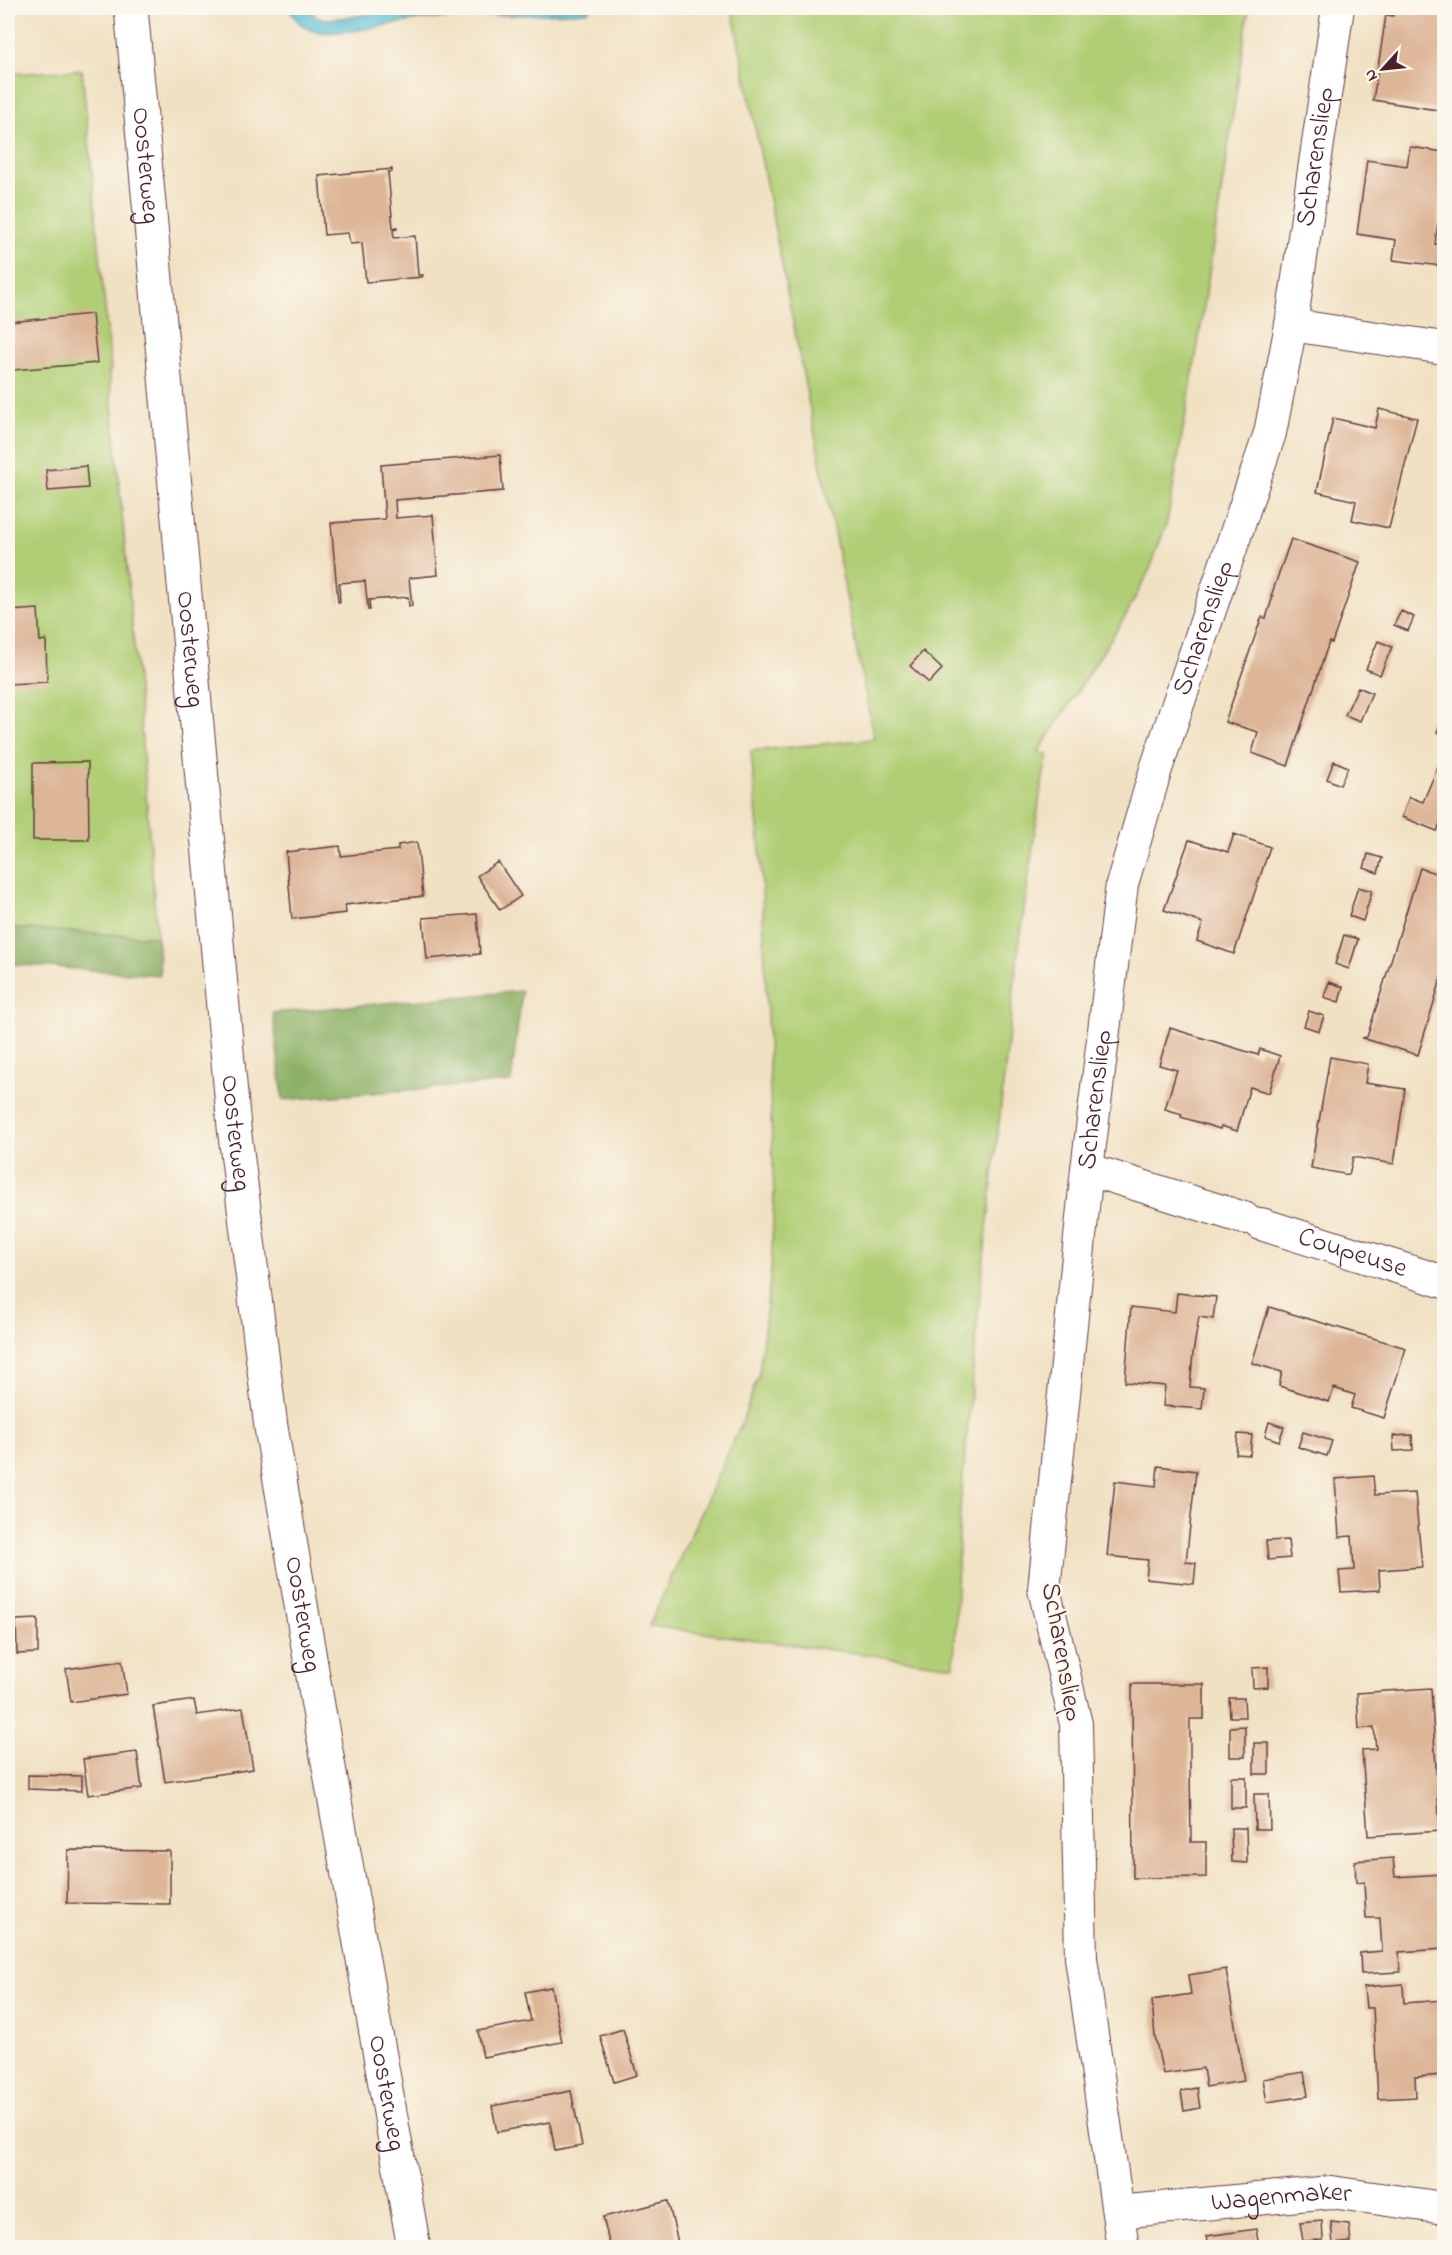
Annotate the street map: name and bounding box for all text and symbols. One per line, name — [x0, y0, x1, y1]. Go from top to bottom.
north arrow — [1353, 39, 1413, 99]
text: N — [1358, 64, 1385, 85]
street label: Scharensliep — [1286, 84, 1346, 229]
street label: Oosterweg — [121, 105, 170, 225]
street label: Scharensliep — [1163, 555, 1245, 701]
street label: Oosterweg — [165, 589, 215, 709]
street label: Scharensliep — [1068, 1027, 1123, 1172]
street label: Oosterweg — [210, 1073, 261, 1194]
street label: Coupeuse — [1293, 1217, 1413, 1289]
street label: Oosterweg — [274, 1553, 332, 1675]
street label: Scharensliep — [1030, 1579, 1092, 1725]
street label: Oosterweg — [357, 2032, 416, 2154]
street label: Wagenmaker — [1209, 2173, 1355, 2223]

